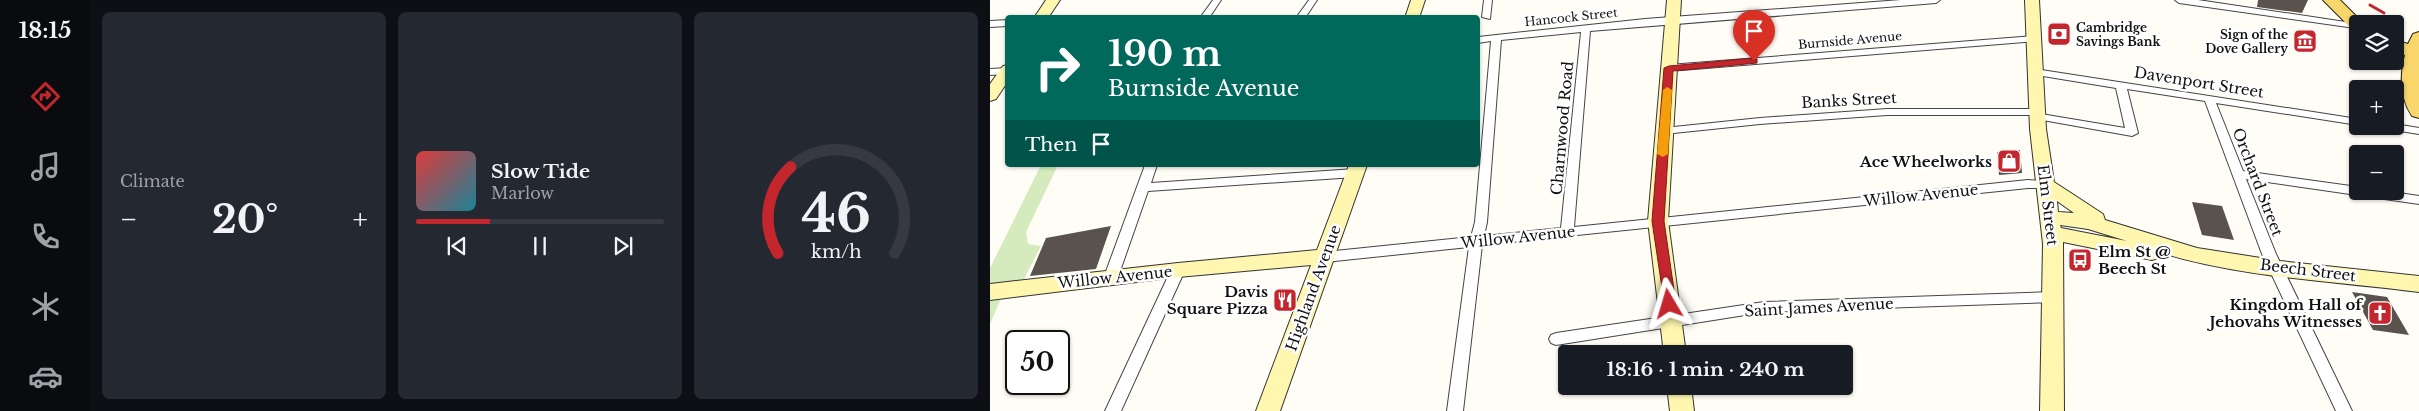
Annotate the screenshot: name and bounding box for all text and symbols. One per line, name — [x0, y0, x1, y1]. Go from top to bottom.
street label: Hancock Street — [1524, 5, 1619, 29]
pin — [1733, 10, 1775, 61]
map controls — [2349, 15, 2404, 200]
button: layers — [2349, 15, 2404, 70]
text: 18:15 — [19, 17, 71, 44]
icon: arrive — [1740, 17, 1768, 45]
place label: Cambridge Savings Bank — [2076, 20, 2161, 49]
bank icon: Cambridge Savings Bank — [2046, 21, 2072, 47]
place label: Sign of the Dove Gallery — [2205, 27, 2288, 56]
street label: Burnside Avenue — [1797, 28, 1903, 52]
museum icon: Sign of the Dove Gallery — [2292, 28, 2318, 54]
text: 190 m — [1108, 32, 1221, 75]
icon: right — [1025, 35, 1090, 100]
street label: Charnwood Road — [1547, 60, 1577, 196]
street label: Davenport Street — [2133, 62, 2266, 102]
text: Burnside Avenue — [1108, 75, 1299, 102]
icon: directions — [28, 79, 63, 114]
button: + — [2349, 80, 2404, 135]
street label: Banks Street — [1801, 88, 1898, 112]
street label: Orchard Street — [2229, 125, 2287, 239]
icon: arrive — [1087, 130, 1115, 158]
text: Then — [1025, 133, 1077, 156]
button: − — [2349, 145, 2404, 200]
shop icon: Ace Wheelworks — [1996, 148, 2022, 174]
icon: music — [28, 149, 63, 184]
place label: Ace Wheelworks — [1859, 152, 1992, 171]
text: Slow Tide — [491, 160, 590, 183]
street label: Elm Street — [2034, 163, 2062, 247]
text: Climate — [120, 171, 185, 191]
street label: Willow Avenue — [1862, 180, 1979, 211]
text: 46 — [801, 182, 871, 246]
text: Marlow — [491, 183, 554, 203]
text: 20° — [212, 196, 278, 243]
text: − — [120, 202, 138, 237]
text: + — [353, 202, 368, 237]
icon: phone — [28, 219, 63, 254]
street label: Highland Avenue — [1281, 222, 1345, 354]
street label: Willow Avenue — [1459, 222, 1576, 253]
icon: previous — [443, 232, 471, 260]
icon: pause — [526, 232, 554, 260]
icon: next — [609, 232, 637, 260]
text: km/h — [811, 241, 861, 263]
place label: Elm St @ Beech St — [2098, 242, 2171, 278]
bus stop icon: Elm St @ Beech St — [2067, 247, 2093, 273]
street label: Beech Street — [2259, 255, 2357, 285]
street label: Willow Avenue — [1056, 262, 1173, 293]
position arrow — [1642, 277, 1694, 329]
place label: Davis Square Pizza — [1167, 282, 1268, 318]
restaurant icon: Davis Square Pizza — [1272, 287, 1298, 313]
icon: climate — [28, 289, 63, 324]
street label: Saint James Avenue — [1744, 294, 1894, 320]
place label: Kingdom Hall of Jehovahs Witnesses — [2207, 295, 2364, 331]
church icon: Kingdom Hall of Jehovahs Witnesses — [2367, 300, 2393, 326]
speed limit sign: 50 — [1005, 330, 1070, 395]
text: 18:16 · 1 min · 240 m — [1606, 358, 1805, 381]
icon: car — [28, 359, 63, 394]

